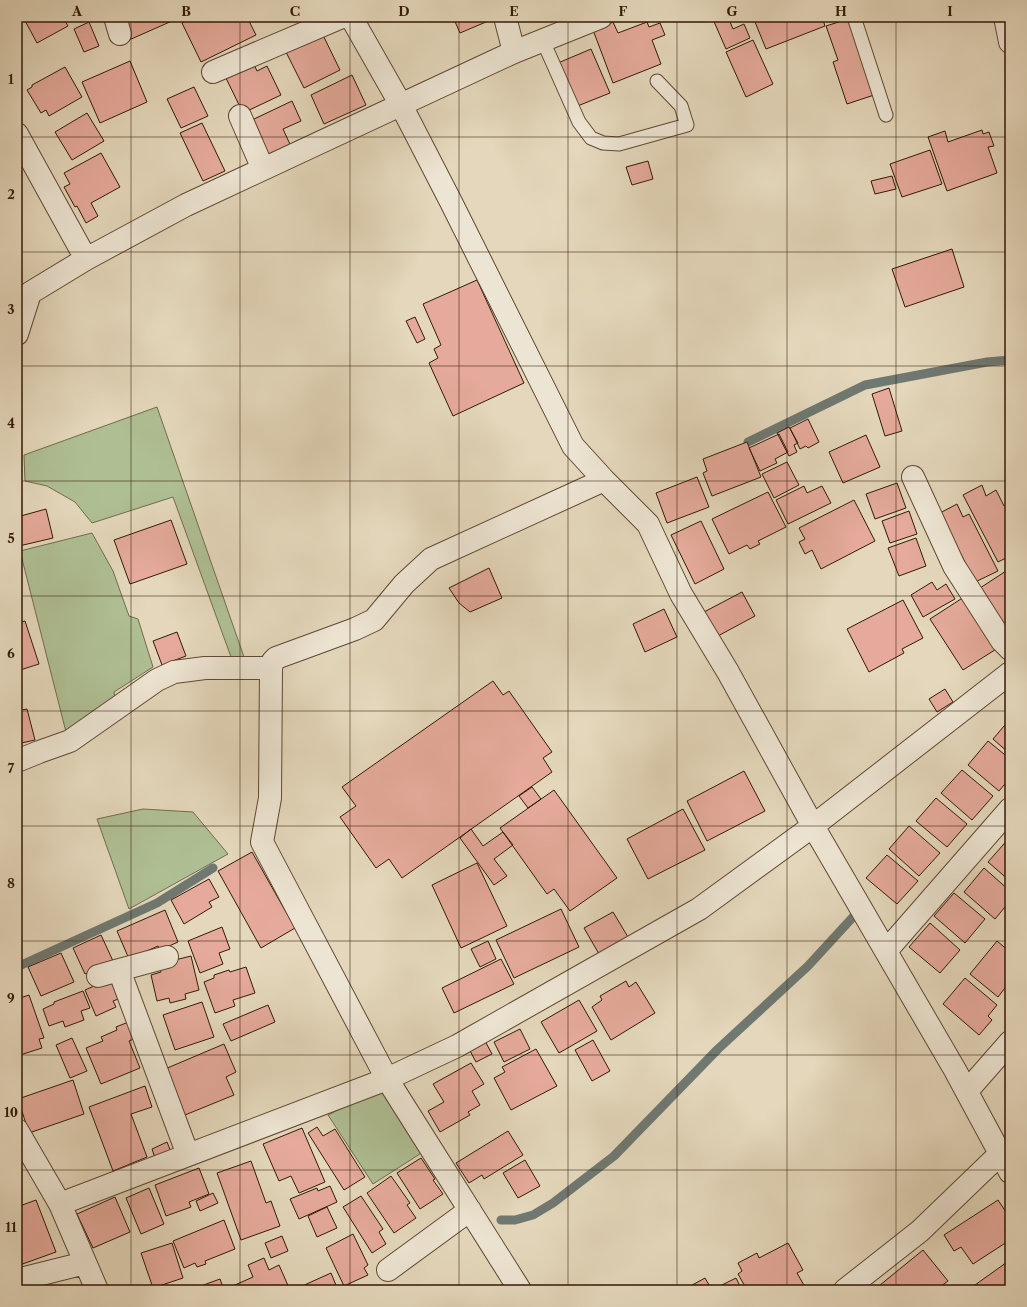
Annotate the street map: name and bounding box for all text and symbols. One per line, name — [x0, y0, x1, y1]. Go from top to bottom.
text: A — [71, 3, 83, 19]
text: B — [181, 3, 191, 19]
text: C — [290, 3, 300, 19]
text: D — [398, 3, 410, 19]
text: E — [509, 3, 519, 19]
text: F — [619, 3, 628, 19]
text: G — [726, 3, 738, 19]
text: H — [835, 3, 847, 19]
text: I — [947, 3, 953, 19]
text: 1 — [8, 71, 14, 87]
text: 2 — [7, 186, 15, 202]
text: 3 — [7, 301, 15, 317]
text: 4 — [7, 415, 15, 431]
text: 5 — [7, 530, 15, 546]
text: 6 — [7, 645, 15, 661]
text: 7 — [8, 760, 15, 776]
text: 8 — [7, 875, 15, 891]
text: 9 — [7, 990, 15, 1006]
text: 10 — [4, 1104, 18, 1120]
text: 11 — [5, 1219, 17, 1235]

